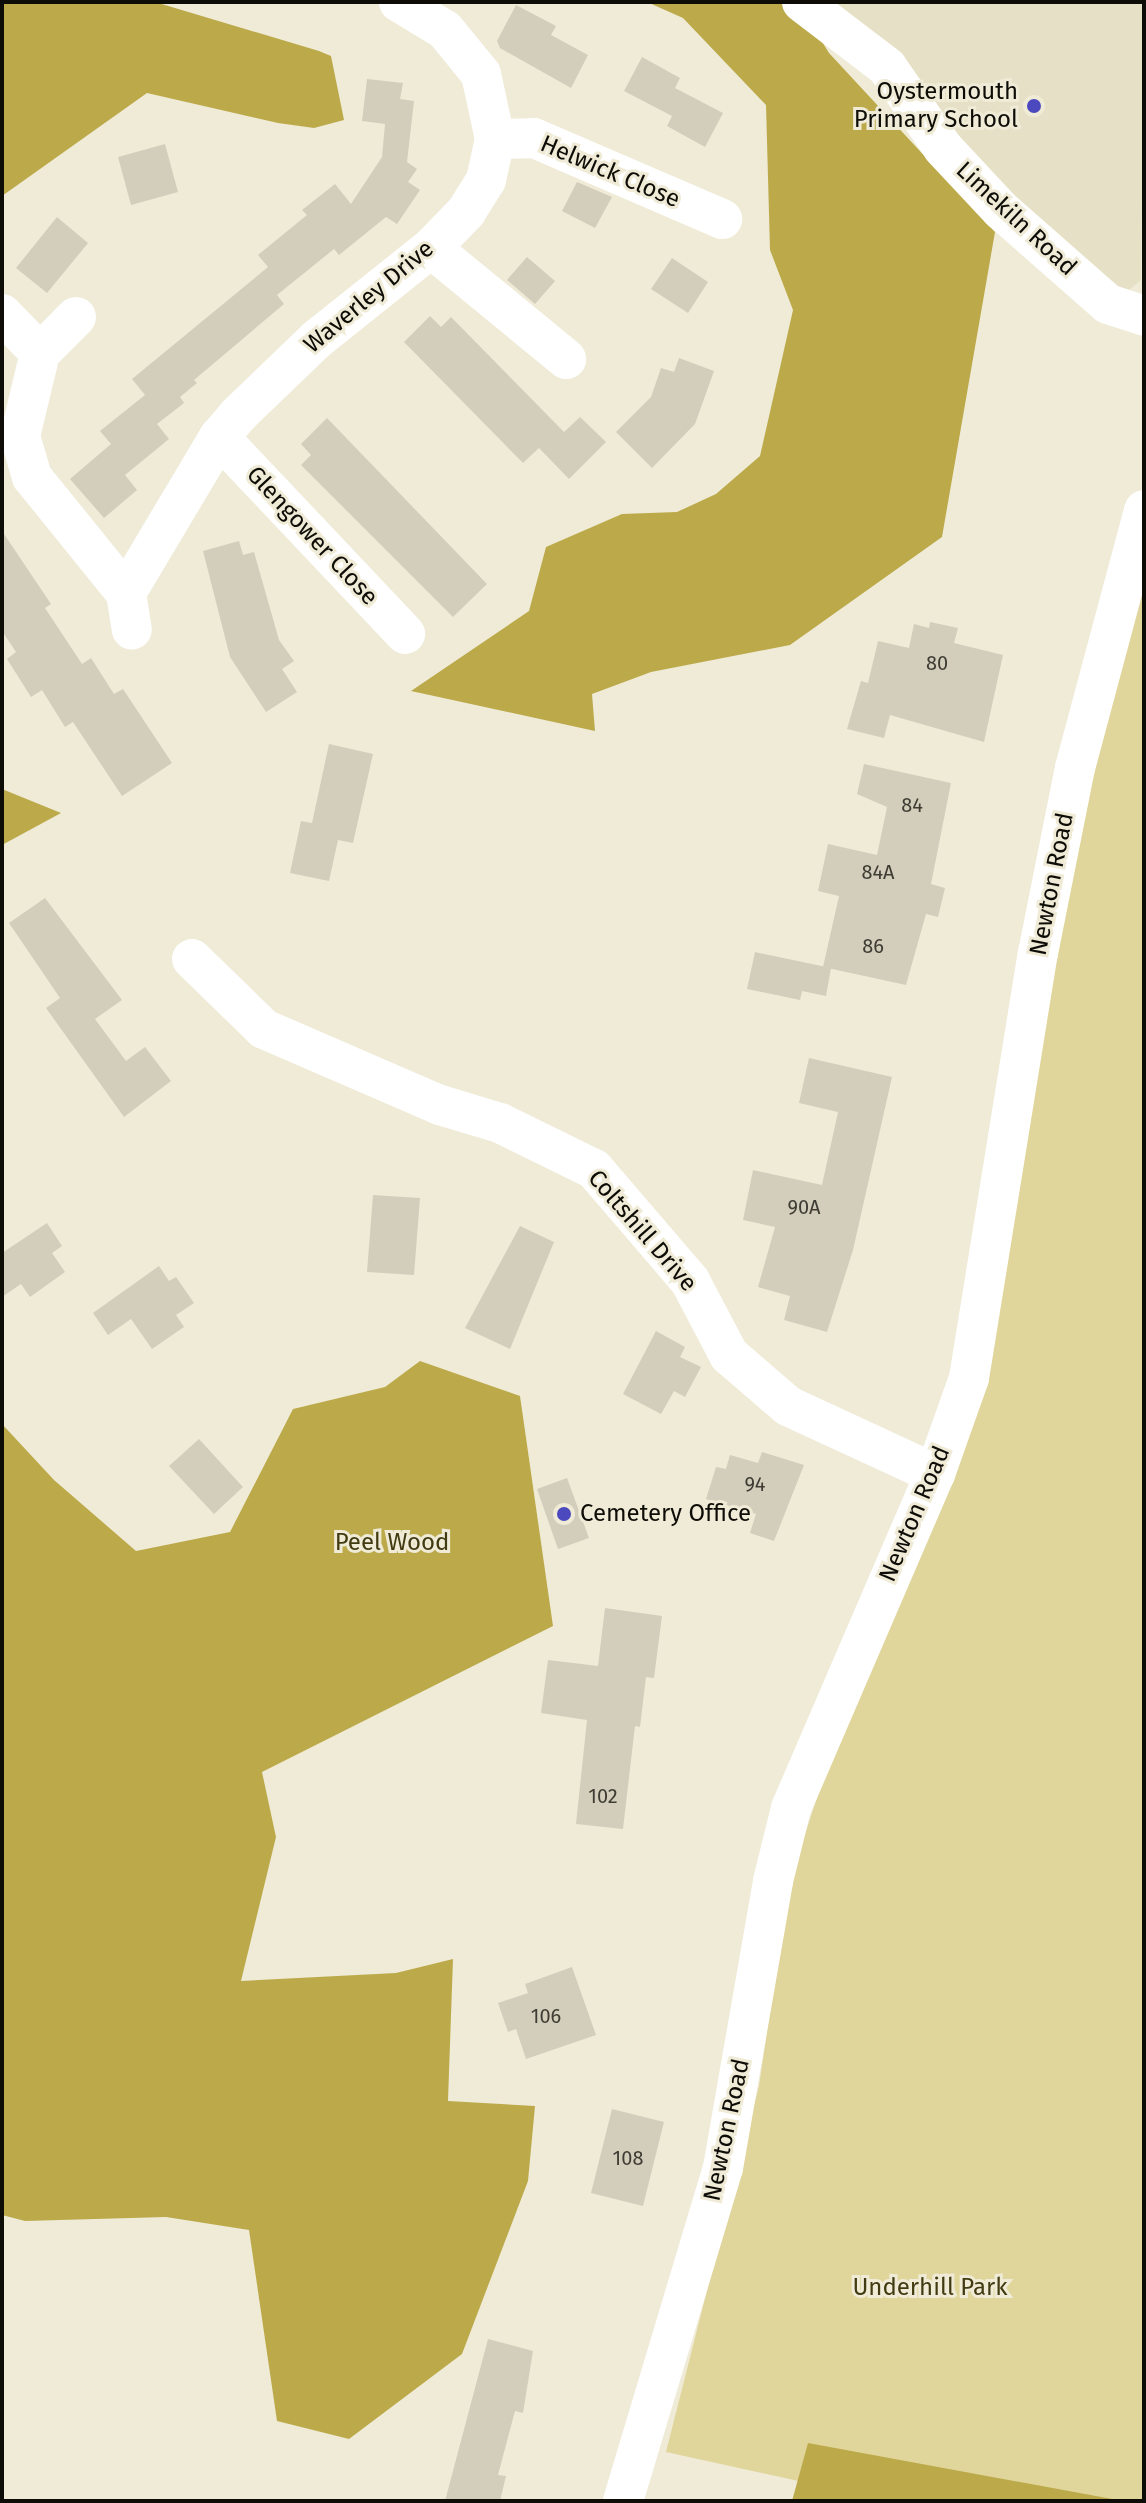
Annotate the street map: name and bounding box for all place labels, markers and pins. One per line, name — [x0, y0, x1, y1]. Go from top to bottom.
place label: Oystermouth Primary School — [854, 78, 1018, 134]
marker: Oystermouth Primary School — [1025, 97, 1043, 115]
place label: Cemetery Office — [580, 1500, 751, 1528]
marker: Cemetery Office — [555, 1505, 573, 1523]

